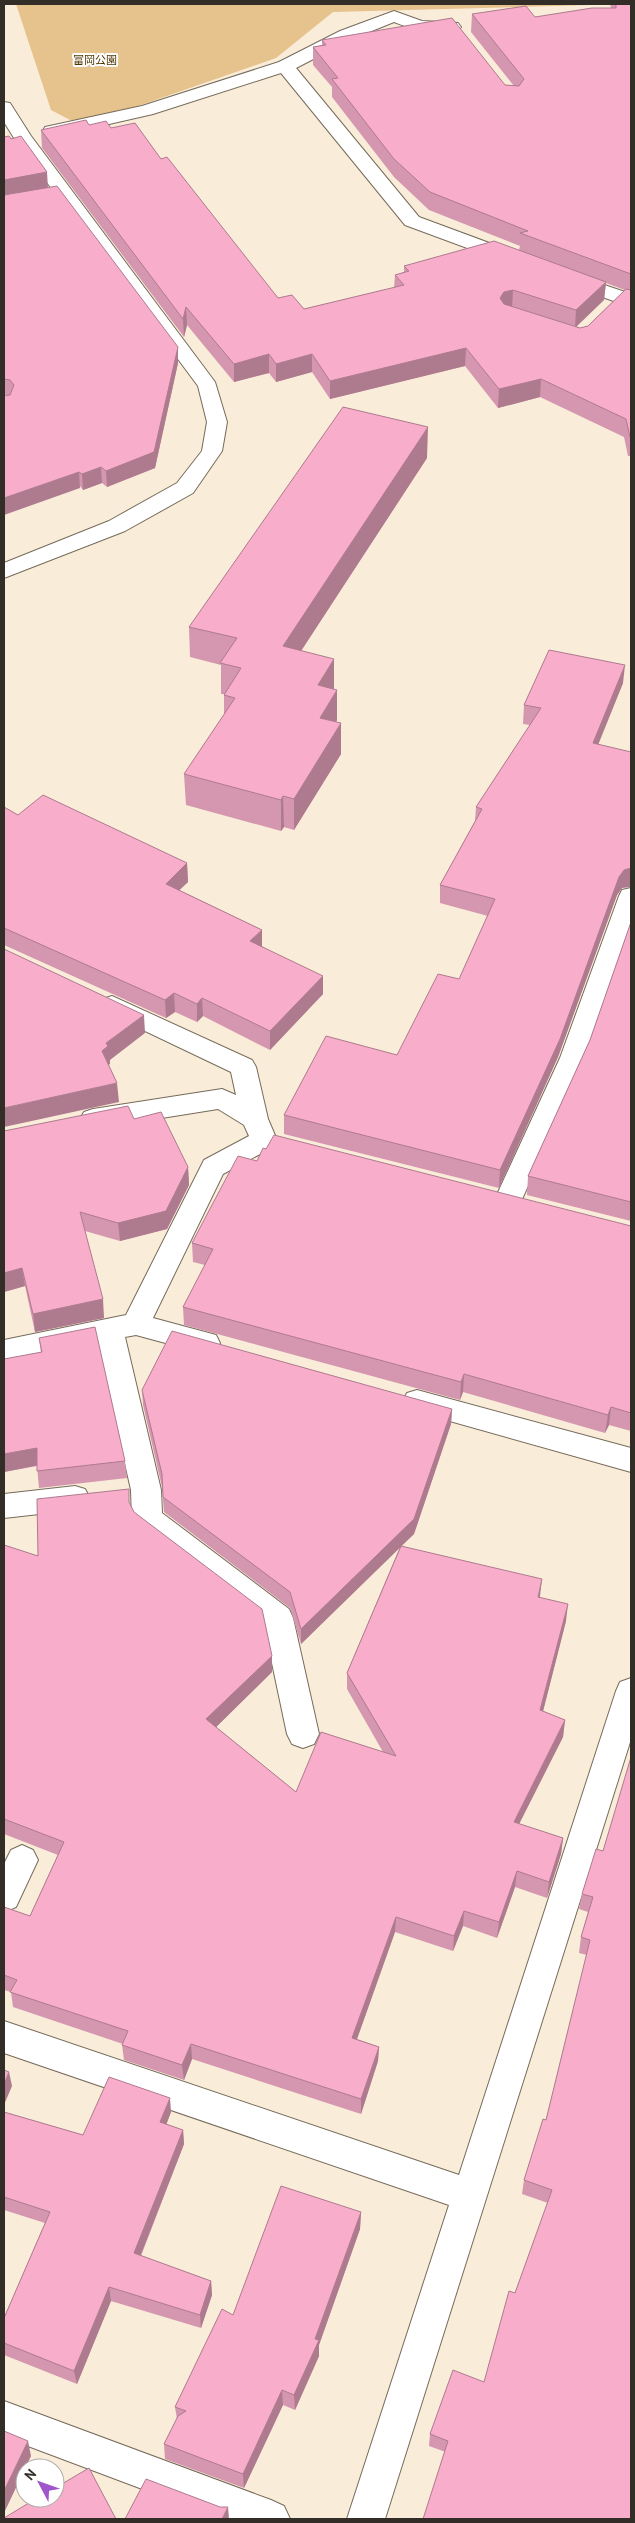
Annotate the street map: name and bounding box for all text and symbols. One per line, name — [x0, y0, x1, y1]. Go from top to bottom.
park label: 富岡公園 — [73, 53, 117, 67]
north arrow — [15, 2458, 65, 2508]
text: N — [20, 2465, 40, 2484]

